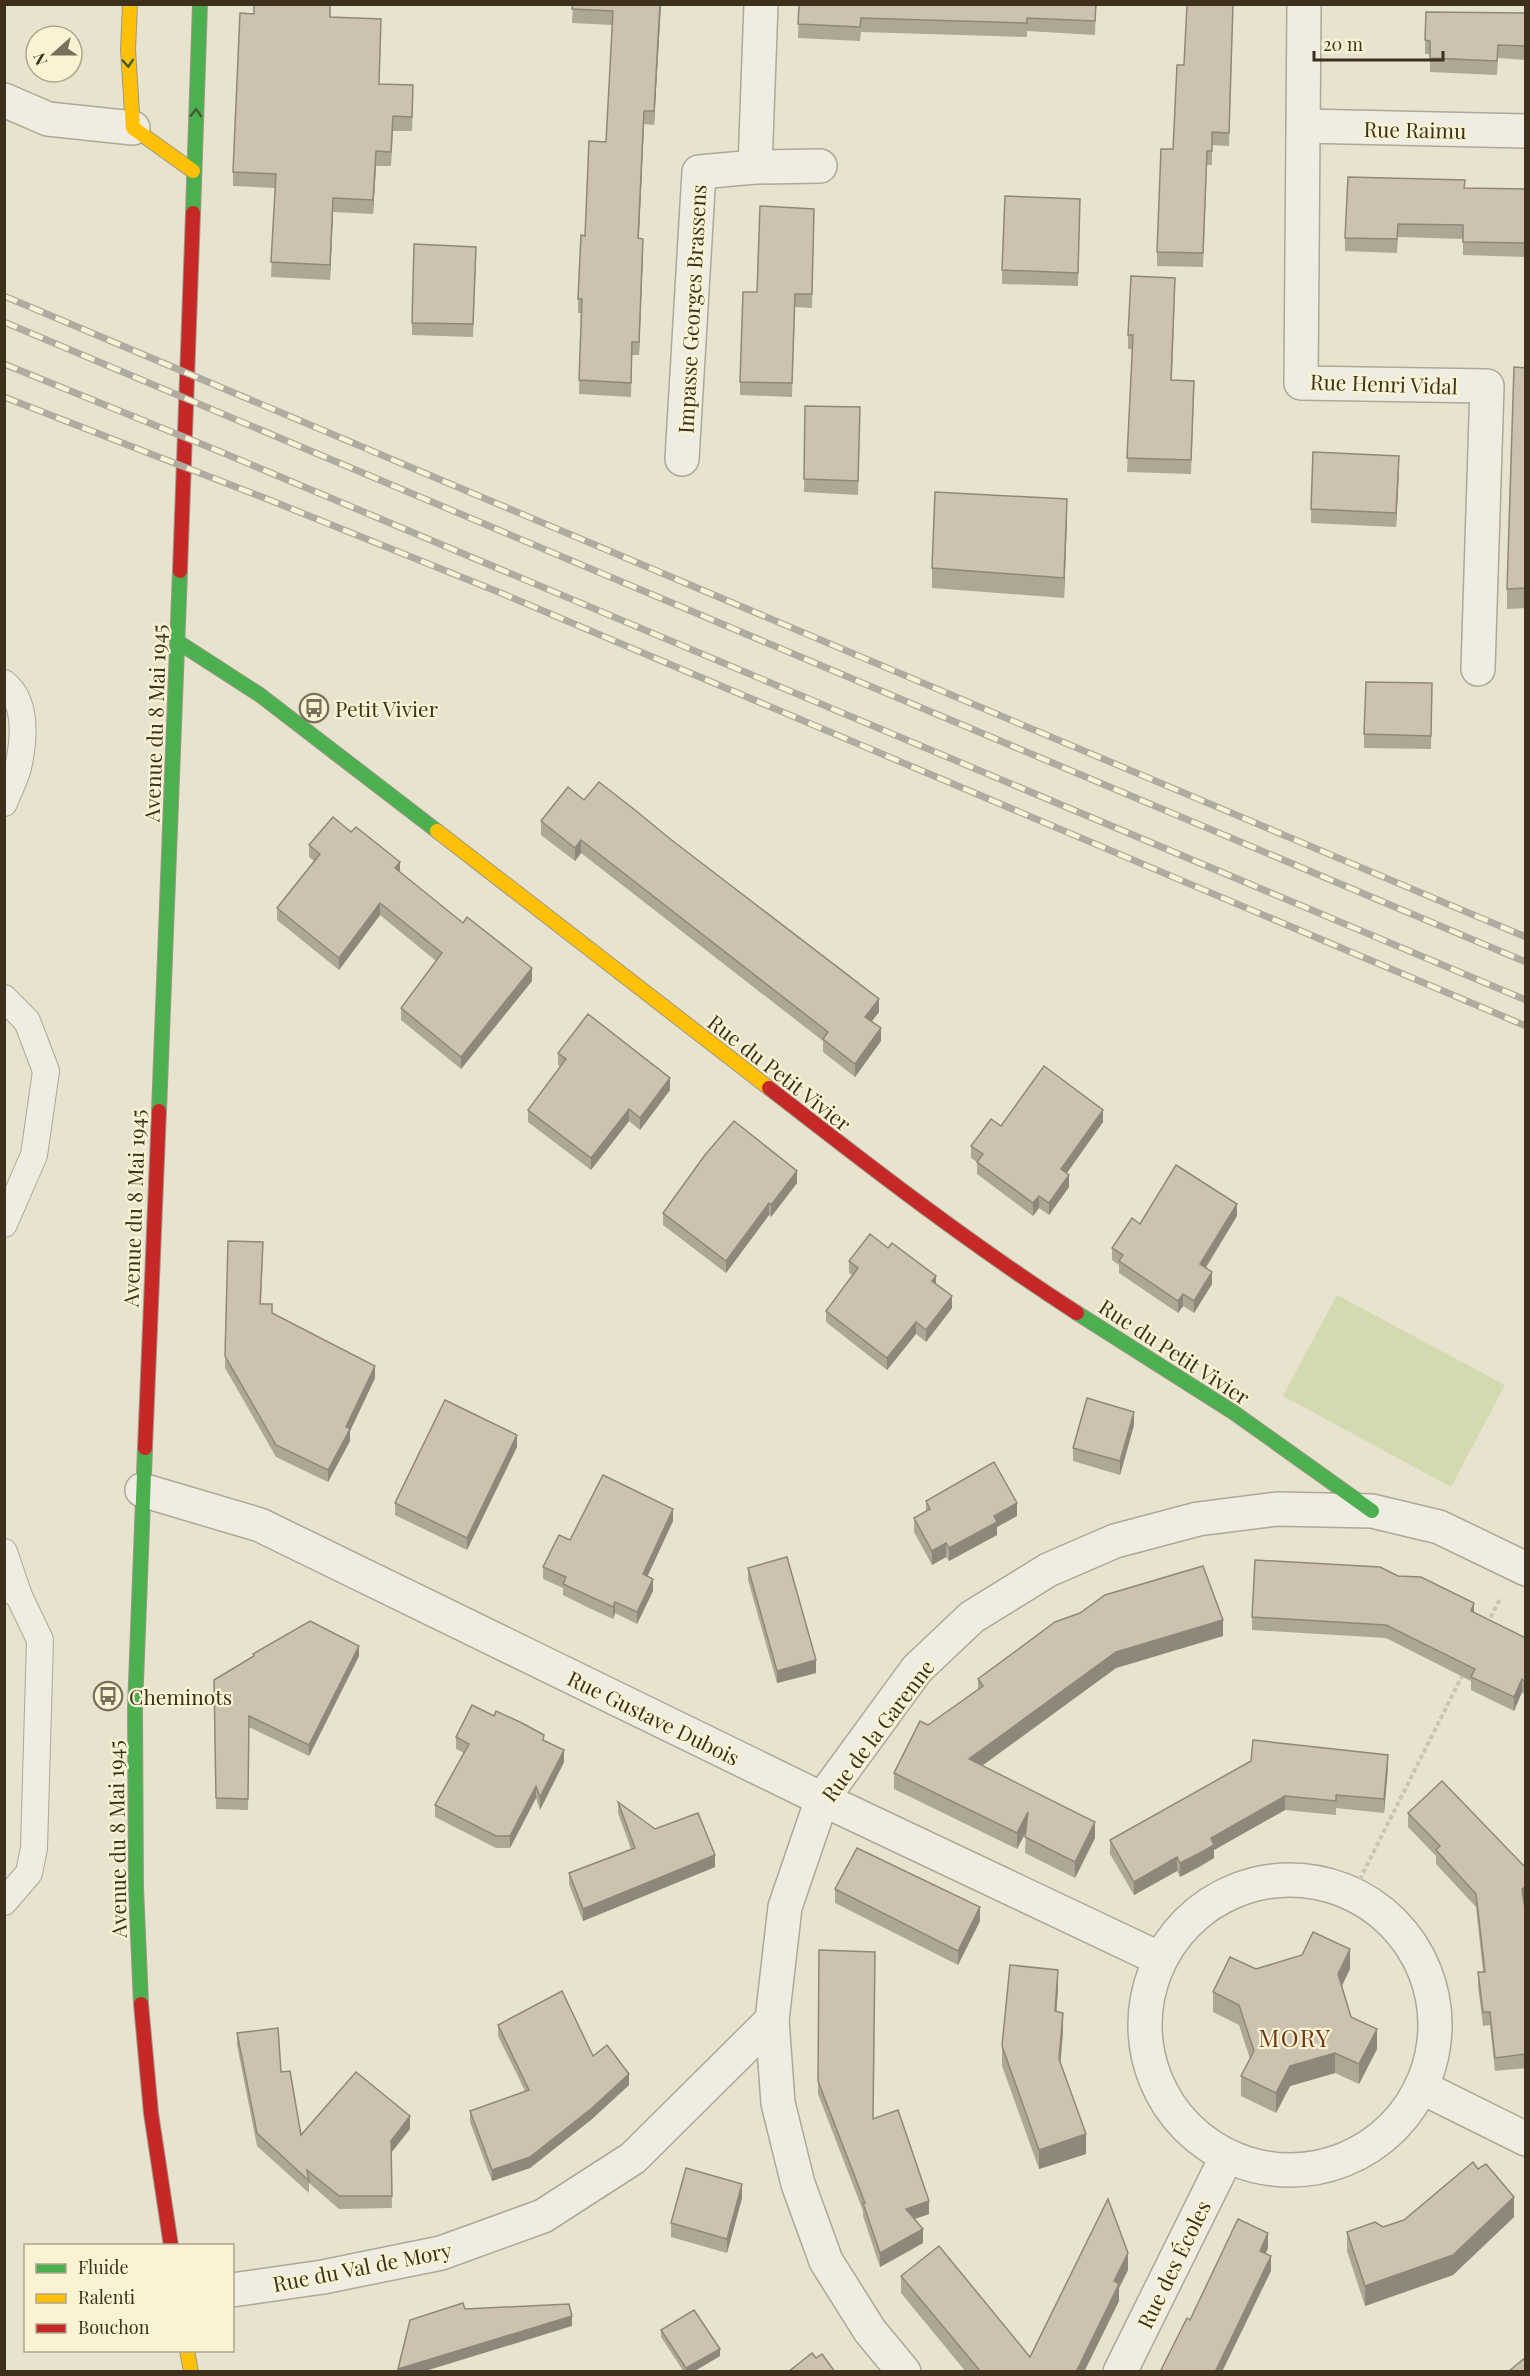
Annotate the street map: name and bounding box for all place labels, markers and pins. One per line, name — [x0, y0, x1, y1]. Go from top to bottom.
bus stop icon: Petit Vivier — [298, 692, 330, 724]
place label: Petit Vivier — [335, 694, 439, 722]
bus stop icon: Cheminots — [92, 1680, 124, 1712]
place label: Cheminots — [129, 1682, 232, 1710]

